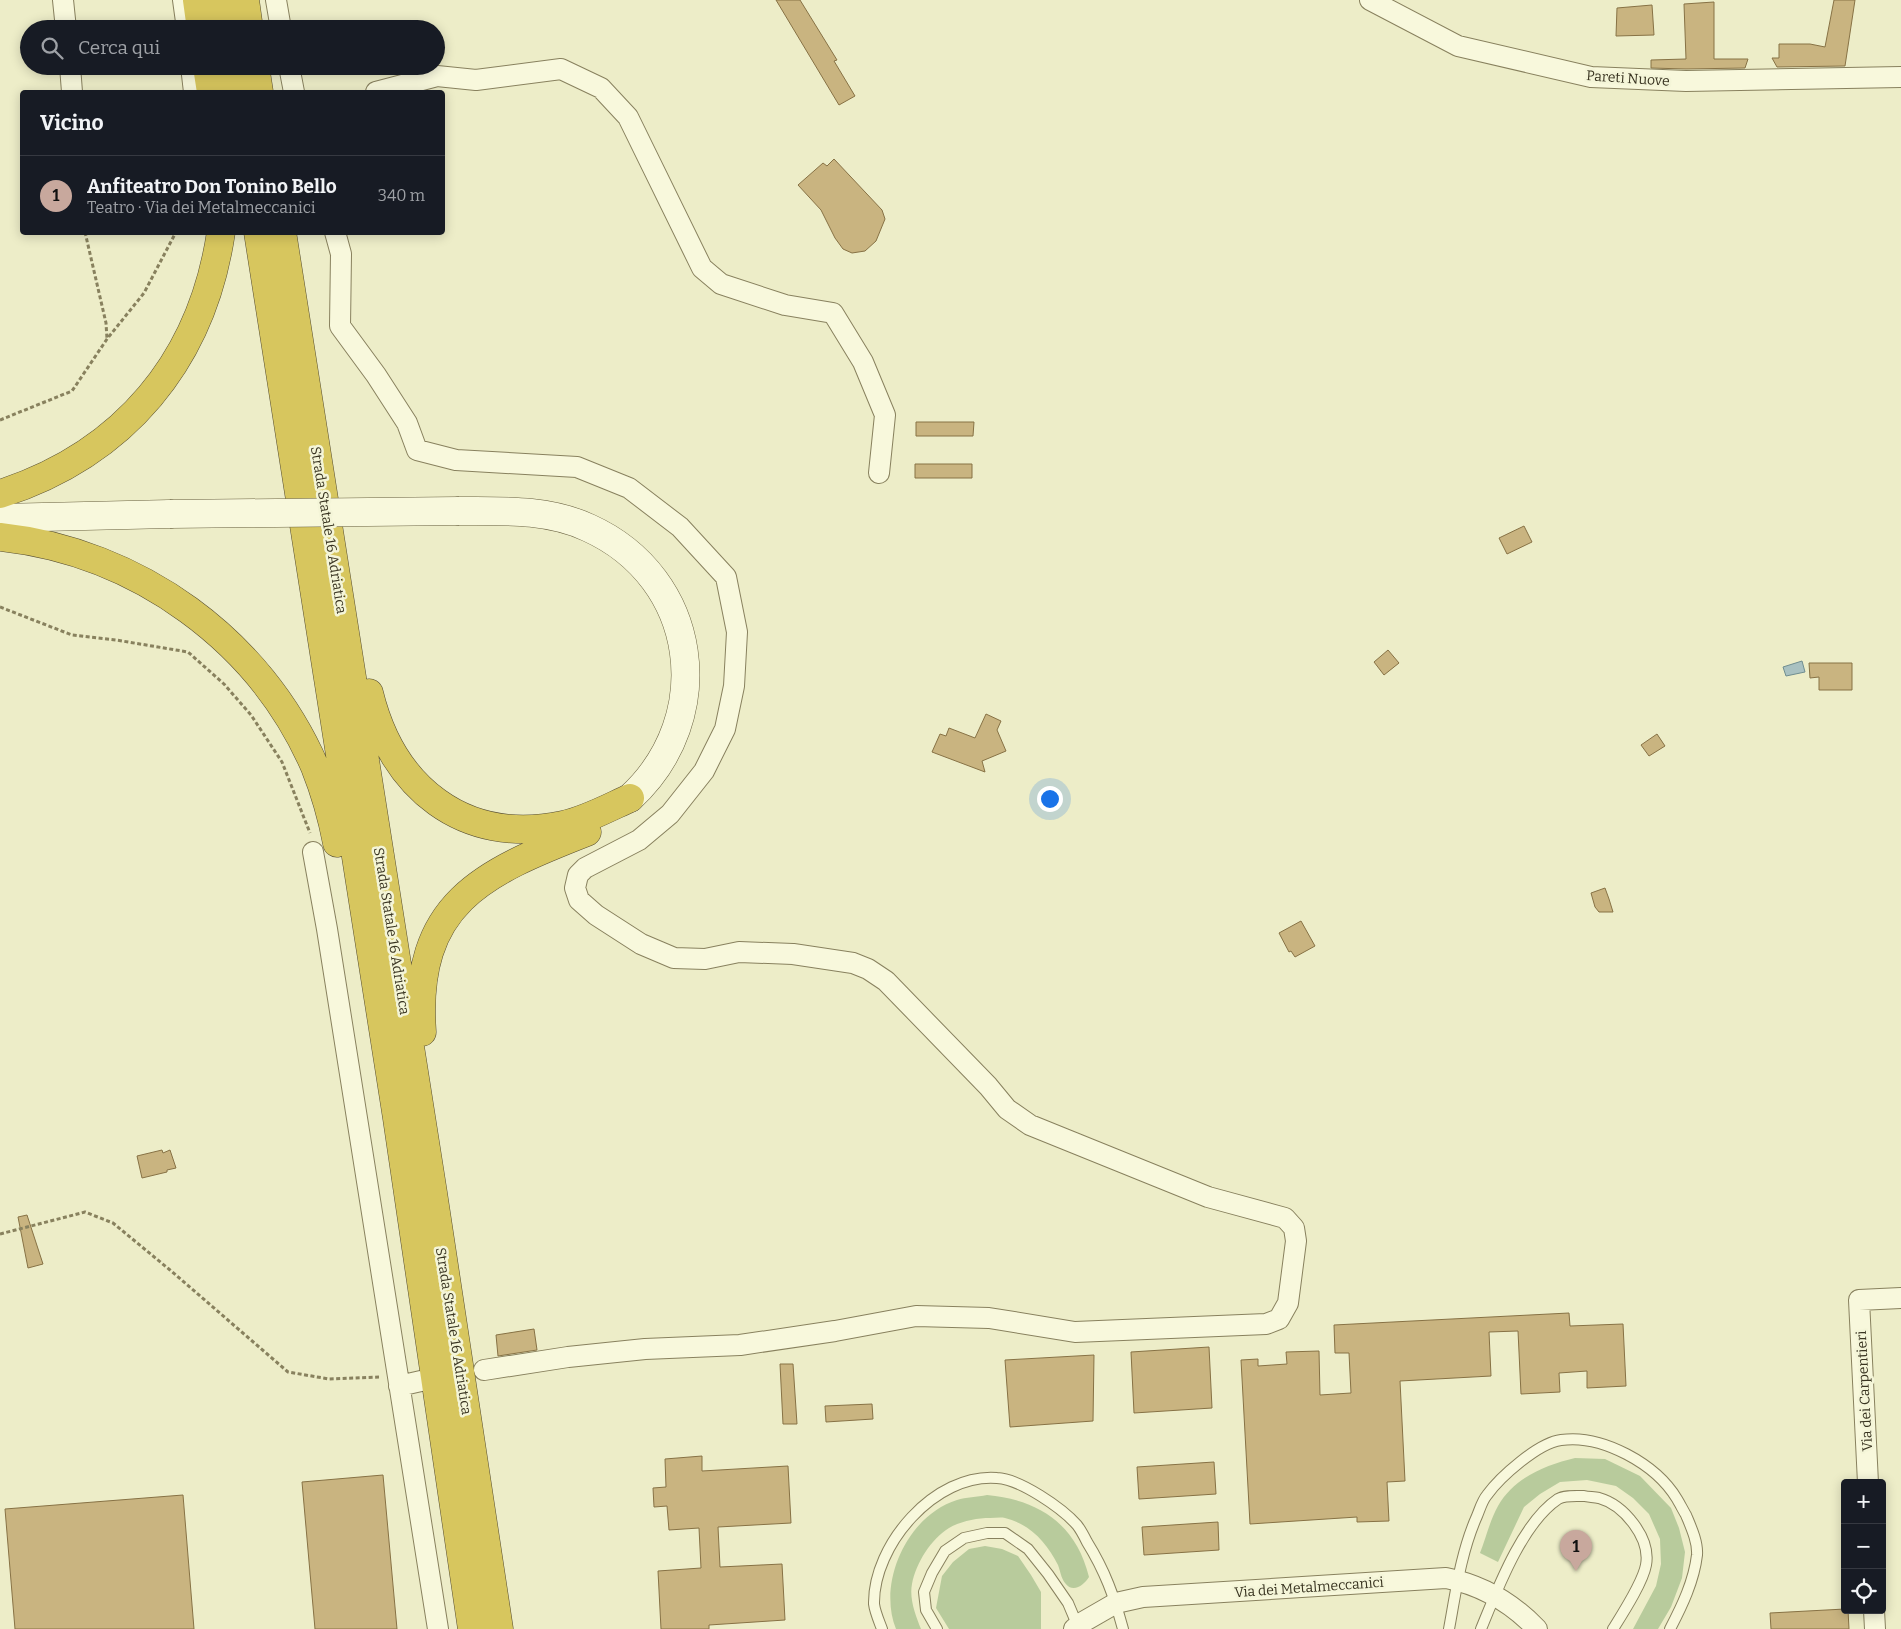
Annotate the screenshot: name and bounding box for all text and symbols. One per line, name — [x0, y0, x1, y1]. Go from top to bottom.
search box — [20, 20, 445, 75]
icon: search — [38, 34, 66, 62]
text: Cerca qui — [78, 36, 160, 59]
street label: Pareti Nuove — [1586, 67, 1670, 90]
text: Vicino — [40, 110, 104, 136]
text: Anfiteatro Don Tonino Bello — [87, 175, 337, 198]
text: 1 — [53, 186, 59, 205]
text: 340 m — [378, 186, 425, 205]
text: Teatro · Via dei Metalmeccanici — [87, 198, 316, 217]
street label: Strada Statale 16 Adriatica — [307, 445, 350, 615]
your location — [1037, 786, 1063, 812]
street label: Strada Statale 16 Adriatica — [370, 846, 413, 1016]
street label: Strada Statale 16 Adriatica — [432, 1246, 475, 1416]
street label: Via dei Carpentieri — [1853, 1330, 1876, 1452]
map controls — [1841, 1479, 1886, 1614]
button: + — [1841, 1479, 1886, 1524]
button: − — [1841, 1524, 1886, 1569]
pin: 1 — [1560, 1530, 1592, 1571]
button: locate — [1841, 1569, 1886, 1614]
street label: Via dei Metalmeccanici — [1234, 1574, 1384, 1601]

